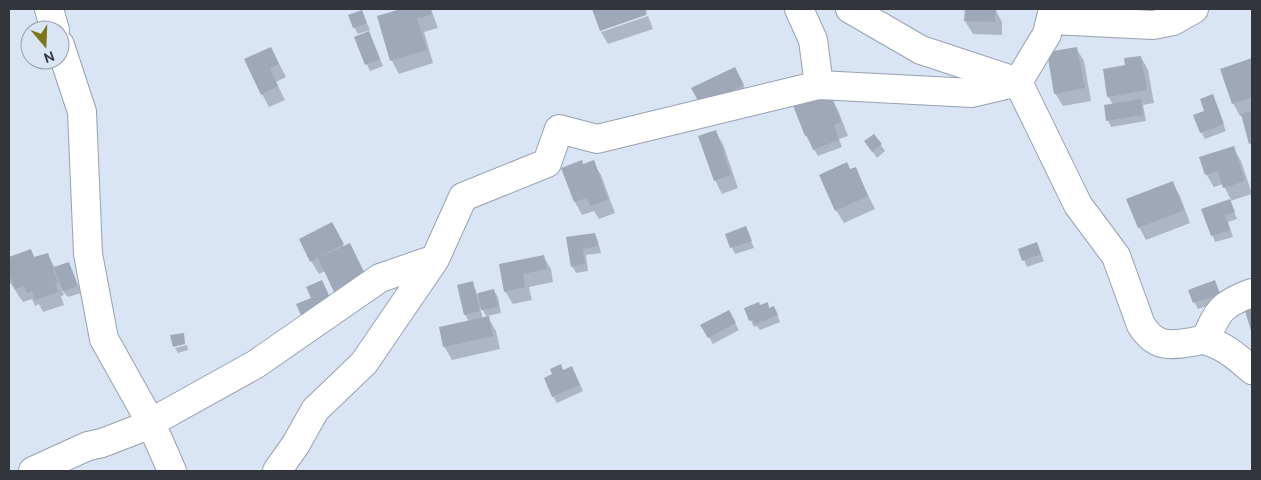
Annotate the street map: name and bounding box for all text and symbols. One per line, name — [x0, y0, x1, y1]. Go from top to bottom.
north arrow — [20, 20, 70, 70]
text: N — [42, 48, 57, 67]

